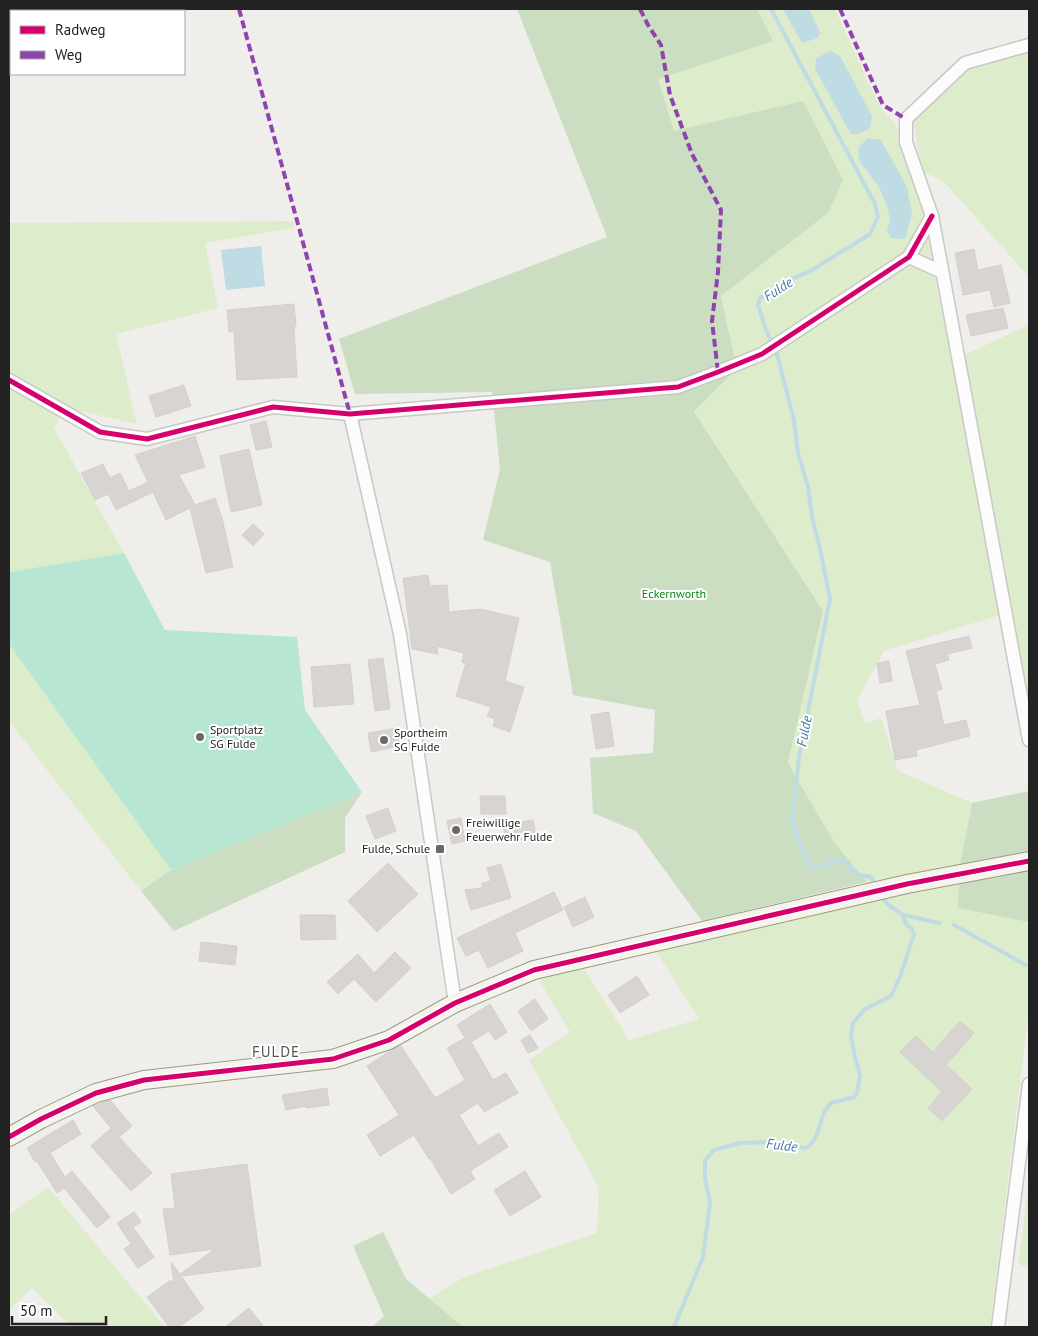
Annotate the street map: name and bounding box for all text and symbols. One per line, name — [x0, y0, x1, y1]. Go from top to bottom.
legend — [10, 10, 185, 75]
text: Radweg — [55, 20, 106, 39]
text: Weg — [55, 45, 82, 64]
water label: Fulde — [760, 273, 797, 305]
park label: Eckernworth — [642, 586, 706, 601]
water label: Fulde — [792, 713, 816, 748]
place label: Sportplatz SG Fulde — [210, 722, 263, 751]
place label: Sportheim SG Fulde — [394, 725, 447, 754]
marker: Sportplatz SG Fulde — [194, 731, 206, 743]
marker: Sportheim SG Fulde — [378, 734, 390, 746]
place label: Freiwillige Feuerwehr Fulde — [466, 815, 552, 844]
marker: Freiwillige Feuerwehr Fulde — [450, 824, 462, 836]
place label: Fulde, Schule — [362, 841, 430, 856]
marker: Fulde, Schule — [434, 843, 446, 855]
district label: FULDE — [252, 1042, 300, 1061]
water label: Fulde — [765, 1134, 799, 1156]
scale bar — [12, 1294, 106, 1326]
text: 50 m — [20, 1301, 53, 1320]

